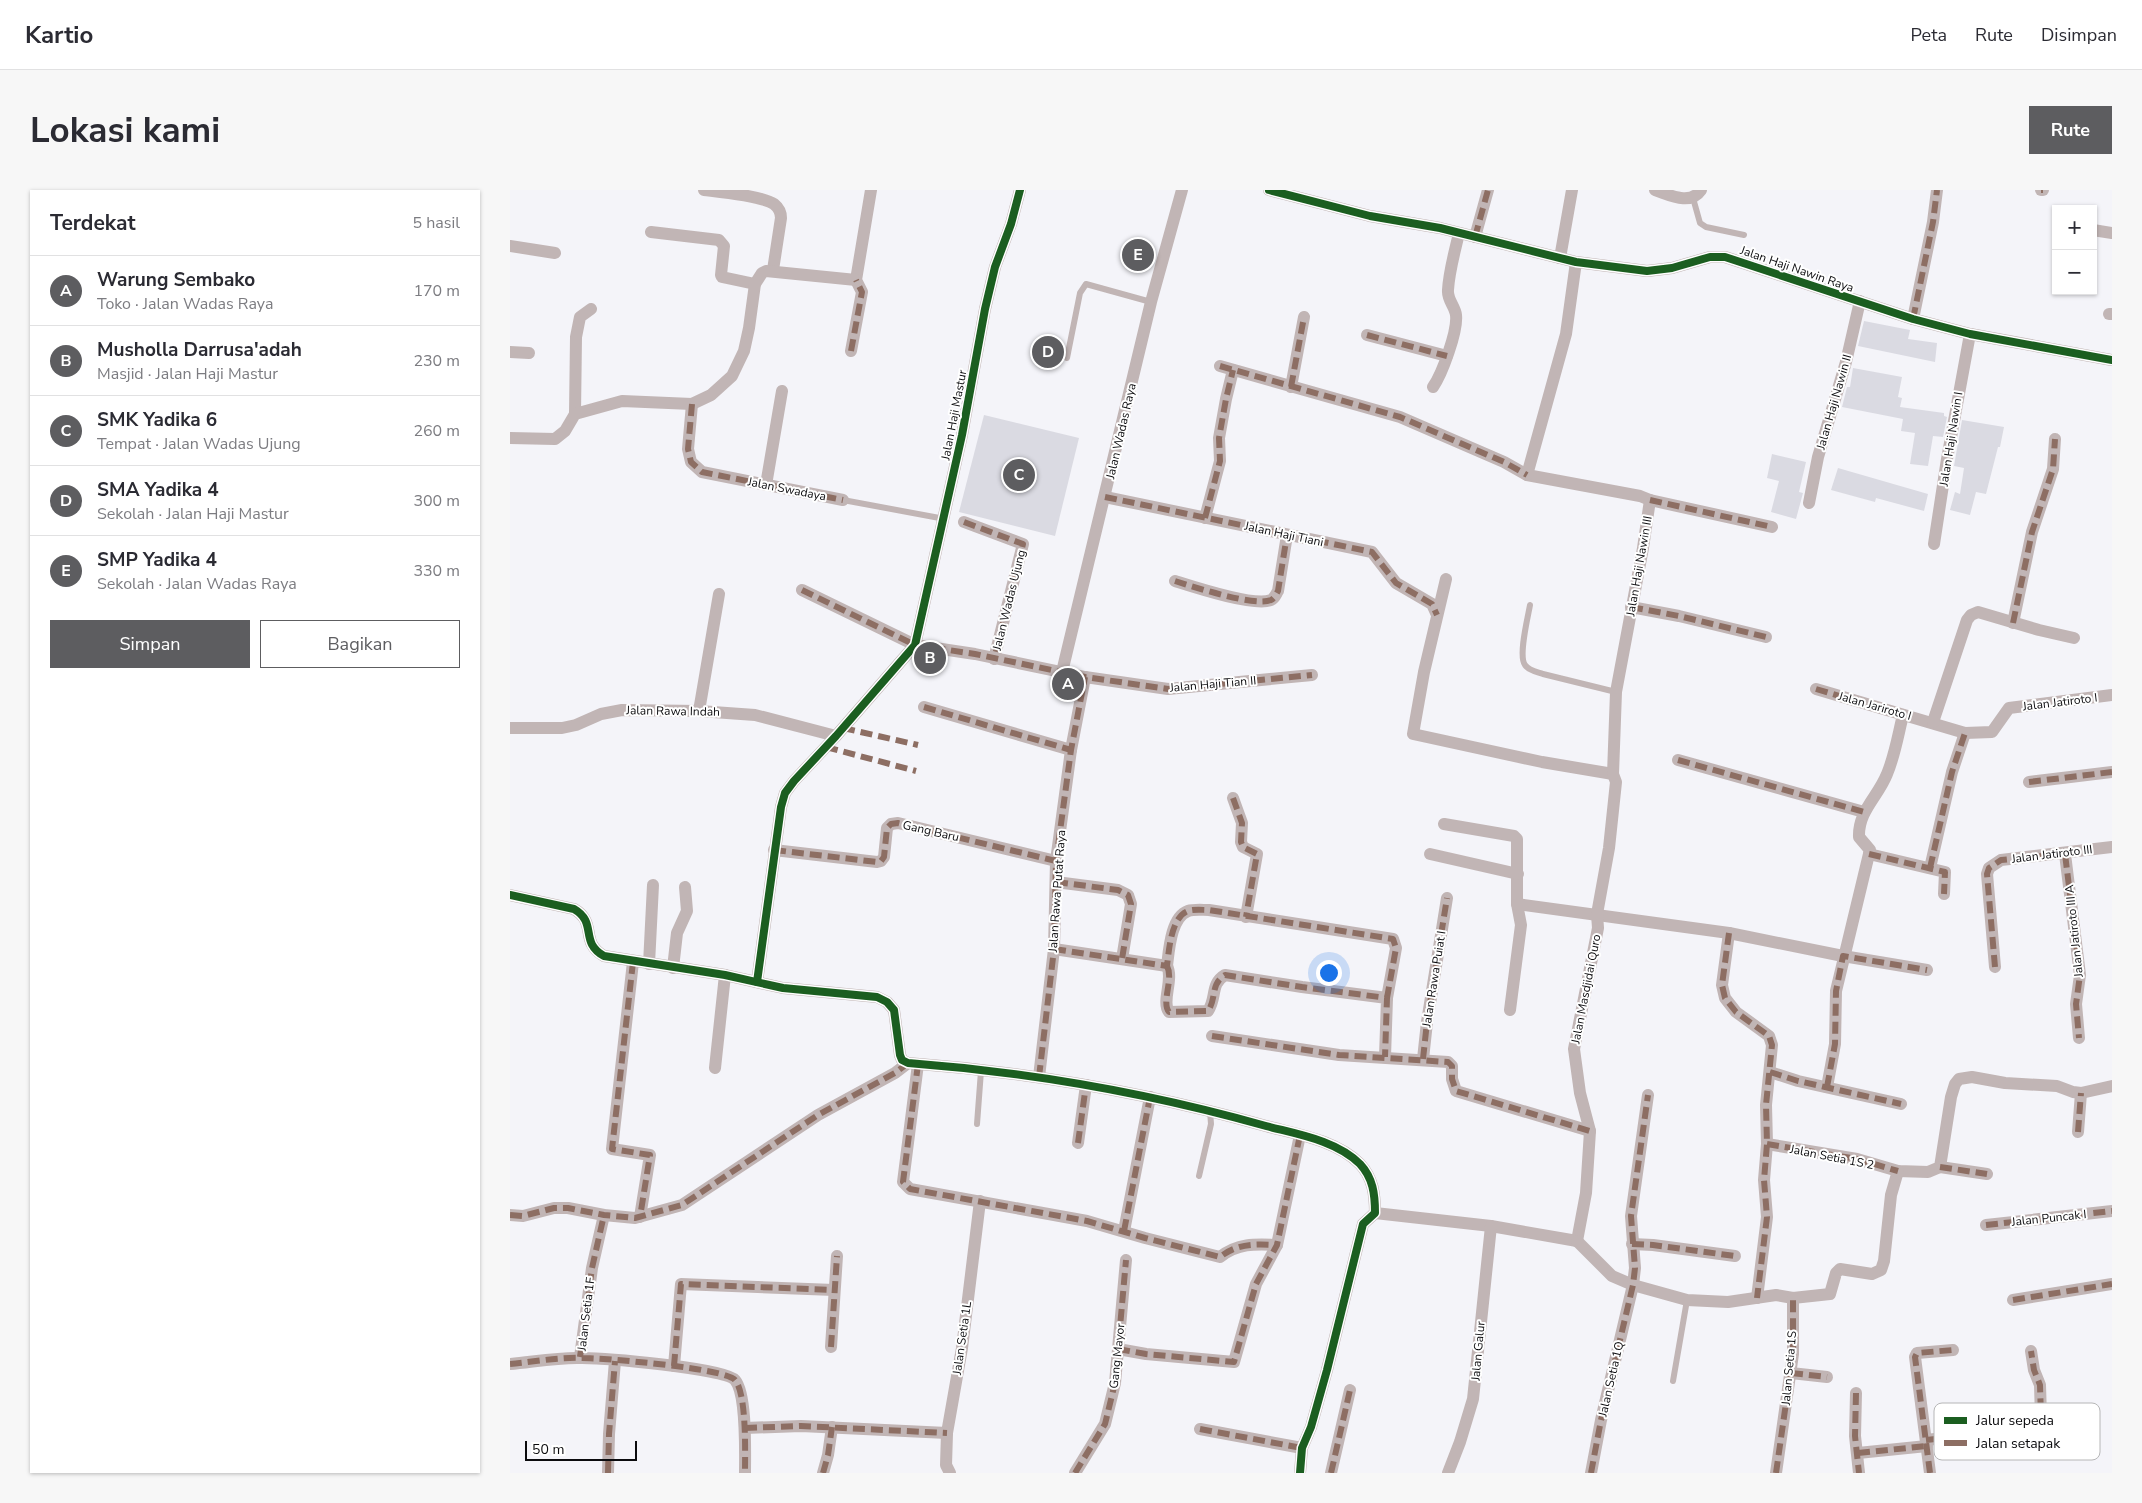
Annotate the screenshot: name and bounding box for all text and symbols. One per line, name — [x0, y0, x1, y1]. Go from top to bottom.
text: Kartio — [25, 19, 93, 51]
text: Peta — [1911, 23, 1947, 47]
text: Rute — [1975, 23, 2013, 47]
text: Disimpan — [2041, 23, 2117, 47]
button: Rute — [2029, 106, 2112, 154]
text: Lokasi kami — [30, 107, 220, 154]
map controls — [2052, 205, 2097, 295]
button: + — [2052, 205, 2097, 250]
text: Terdekat — [50, 209, 136, 237]
text: 5 hasil — [413, 212, 460, 234]
pin: E — [1122, 236, 1154, 274]
street label: Jalan Haji Nawin Raya — [1737, 242, 1856, 296]
button: − — [2052, 250, 2097, 295]
text: Warung Sembako — [97, 267, 255, 293]
text: A — [60, 280, 72, 302]
text: 170 m — [413, 280, 460, 302]
text: Toko · Jalan Wadas Raya — [97, 293, 273, 315]
pin: D — [1032, 333, 1064, 371]
text: Musholla Darrusa'adah — [97, 337, 302, 363]
text: B — [60, 350, 72, 372]
text: 230 m — [413, 350, 460, 372]
street label: Jalan Haji Nawin II — [1812, 353, 1855, 452]
text: Masjid · Jalan Haji Mastur — [97, 363, 278, 385]
street label: Jalan Haji Mastur — [937, 368, 971, 463]
street label: Jalan Wadas Raya — [1102, 382, 1140, 481]
street label: Jalan Haji Nawin I — [1935, 391, 1966, 488]
text: SMK Yadika 6 — [97, 407, 217, 433]
text: C — [61, 420, 71, 442]
text: 260 m — [413, 420, 460, 442]
text: Tempat · Jalan Wadas Ujung — [97, 433, 301, 455]
pin: C — [1003, 456, 1035, 494]
street label: Jalan Swadaya — [746, 473, 828, 504]
text: SMA Yadika 4 — [97, 477, 219, 503]
text: D — [60, 490, 72, 512]
text: 300 m — [413, 490, 460, 512]
text: Sekolah · Jalan Haji Mastur — [97, 503, 289, 525]
street label: Jalan Haji Nawin III — [1622, 515, 1656, 618]
street label: Jalan Haji Tiani — [1242, 518, 1325, 550]
text: SMP Yadika 4 — [97, 547, 217, 573]
street label: Jalan Wadas Ujung — [988, 548, 1029, 653]
text: E — [61, 560, 71, 582]
text: 330 m — [413, 560, 460, 582]
text: Sekolah · Jalan Wadas Raya — [97, 573, 297, 595]
button: Simpan — [50, 620, 250, 668]
button: Bagikan — [260, 620, 460, 668]
pin: B — [914, 639, 946, 677]
pin: A — [1052, 665, 1084, 703]
street label: Jalan Haji Tian II — [1168, 672, 1257, 696]
street label: Jalan Jariroto I — [1836, 688, 1913, 724]
street label: Jalan Jatiroto I — [2021, 689, 2098, 715]
street label: Jalan Rawa Indah — [625, 702, 720, 720]
street label: Gang Baru — [901, 817, 961, 845]
street label: Jalan Rawa Putat Raya — [1045, 829, 1069, 954]
street label: Jalan Jatiroto III — [2010, 841, 2093, 867]
street label: Jalan Jatiroto III A — [2061, 884, 2087, 979]
street label: Jalan Rawa Puiat I — [1418, 930, 1450, 1029]
street label: Jalan Masdjidai Quro — [1567, 933, 1605, 1046]
your location — [1316, 960, 1342, 986]
street label: Jalan Setia 1S 2 — [1788, 1141, 1875, 1173]
street label: Jalan Puncak I — [2010, 1206, 2087, 1230]
street label: Jalan Setia 1F — [573, 1276, 599, 1353]
street label: Jalan Setia 1L — [949, 1300, 975, 1377]
street label: Jalan Galur — [1467, 1320, 1489, 1382]
street label: Gang Mayor — [1106, 1322, 1128, 1389]
street label: Jalan Setia 1S — [1778, 1330, 1800, 1407]
street label: Jalan Setia 1Q — [1594, 1340, 1627, 1419]
legend — [1934, 1403, 2100, 1460]
text: Jalur sepeda — [1975, 1411, 2054, 1430]
text: Jalan setapak — [1975, 1434, 2061, 1453]
scale bar — [525, 1438, 638, 1461]
text: 50 m — [532, 1440, 564, 1459]

